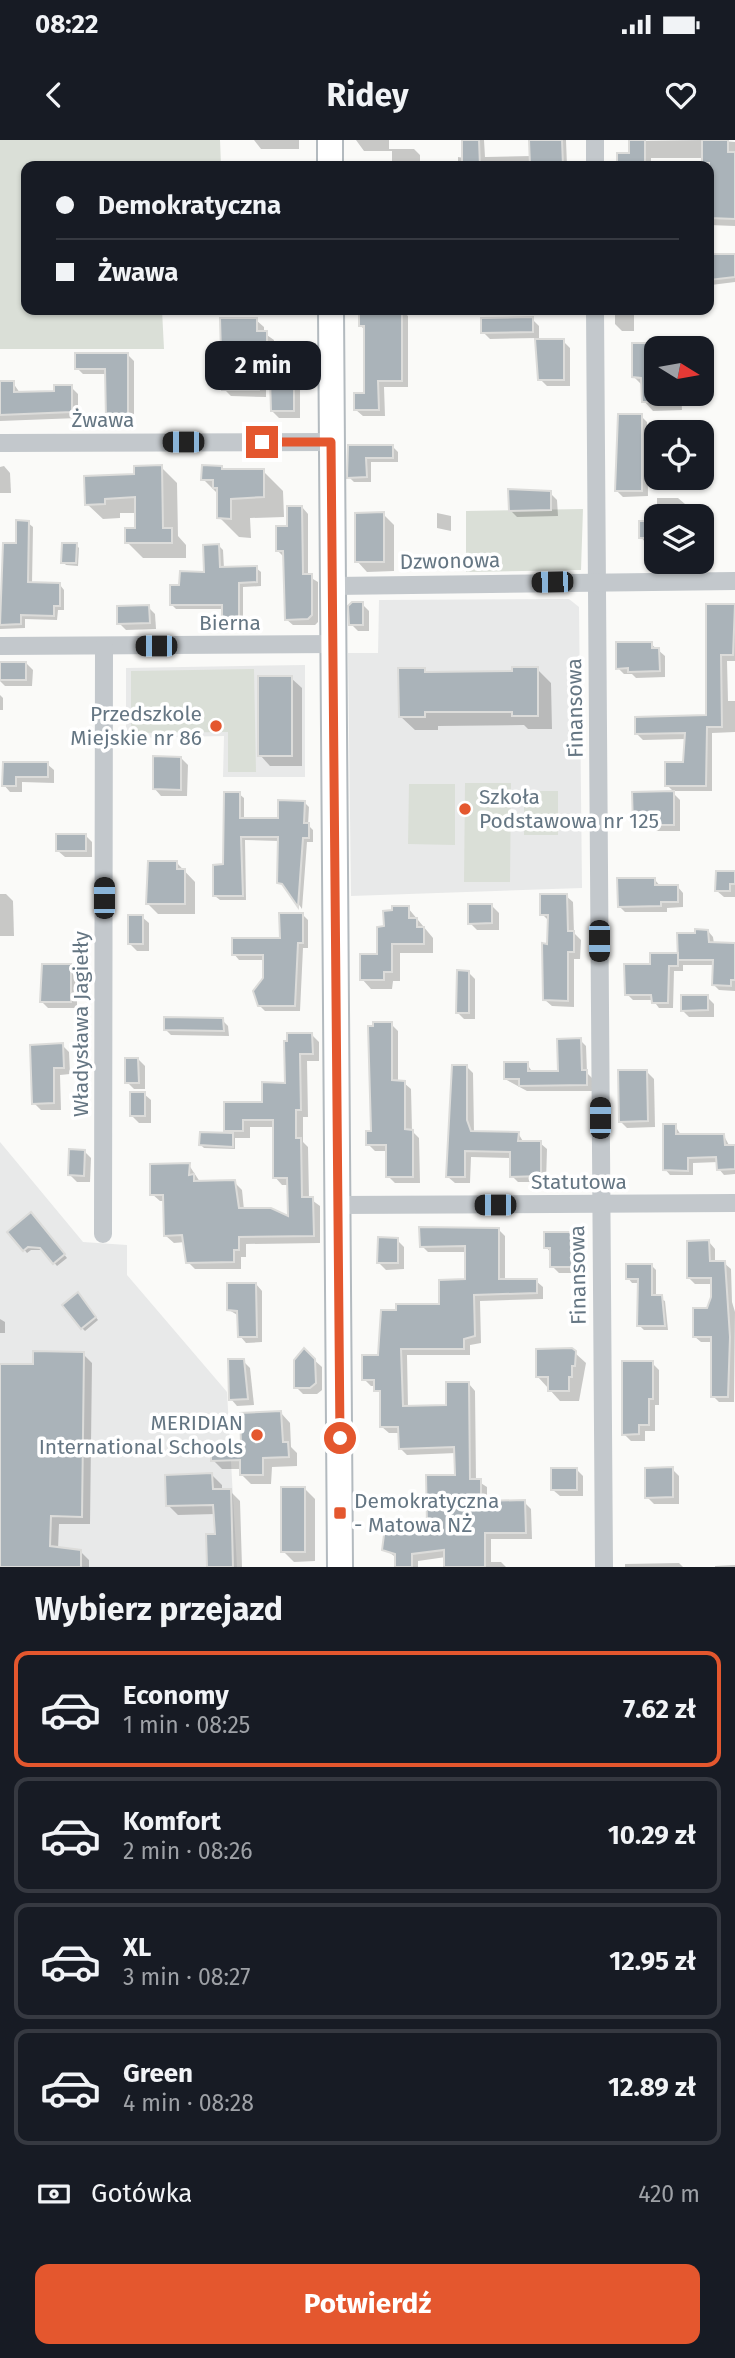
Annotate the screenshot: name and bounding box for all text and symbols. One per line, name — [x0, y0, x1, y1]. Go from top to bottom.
text: 08:22 — [35, 9, 98, 40]
icon: back — [35, 76, 73, 114]
text: Ridey — [327, 76, 408, 114]
icon: heart — [662, 76, 700, 114]
text: Demokratyczna — [98, 190, 281, 221]
text: Żwawa — [98, 257, 178, 288]
north arrow — [644, 336, 714, 406]
map controls — [644, 336, 714, 574]
callout: 2 min — [204, 341, 320, 390]
text: 2 min — [235, 351, 291, 379]
street label: Żwawa — [71, 407, 135, 433]
button: locate — [644, 420, 714, 490]
route end — [246, 426, 278, 458]
car — [163, 432, 205, 453]
button: layers — [644, 504, 714, 574]
street label: Dzwonowa — [399, 547, 501, 575]
car — [531, 571, 574, 593]
street label: Bierna — [199, 610, 261, 636]
car — [136, 636, 178, 657]
street label: Finansowa — [561, 658, 589, 758]
place label: Przedszkole Miejskie nr 86 — [70, 701, 202, 751]
marker: Przedszkole Miejskie nr 86 — [208, 718, 224, 734]
place label: Szkoła Podstawowa nr 125 — [479, 784, 659, 834]
marker: Szkoła Podstawowa nr 125 — [457, 801, 473, 817]
car — [94, 877, 115, 919]
car — [589, 920, 610, 962]
street label: Władysława Jagiełły — [68, 930, 94, 1117]
car — [590, 1097, 611, 1139]
street label: Statutowa — [531, 1169, 627, 1195]
car — [475, 1195, 517, 1216]
street label: Finansowa — [564, 1225, 592, 1325]
place label: MERIDIAN International Schools — [39, 1410, 243, 1460]
route start — [324, 1422, 356, 1454]
marker: MERIDIAN International Schools — [249, 1427, 265, 1443]
place label: Demokratyczna - Matowa NŻ — [354, 1488, 499, 1538]
marker: Demokratyczna - Matowa NŻ — [332, 1505, 348, 1521]
text: Wybierz przejazd — [35, 1590, 283, 1628]
icon: car — [39, 1678, 102, 1741]
text: Economy — [123, 1680, 229, 1711]
text: 7.62 zł — [623, 1694, 696, 1725]
text: 1 min · 08:25 — [123, 1711, 250, 1739]
icon: car — [39, 1804, 102, 1867]
text: Komfort — [123, 1806, 221, 1837]
text: 10.29 zł — [608, 1820, 696, 1851]
text: 2 min · 08:26 — [123, 1837, 253, 1865]
icon: car — [39, 1930, 102, 1993]
text: XL — [123, 1932, 151, 1963]
text: 12.95 zł — [609, 1946, 696, 1977]
text: 3 min · 08:27 — [123, 1963, 250, 1991]
icon: car — [39, 2056, 102, 2119]
text: Green — [123, 2058, 193, 2089]
text: 12.89 zł — [608, 2072, 696, 2103]
text: 4 min · 08:28 — [123, 2089, 254, 2117]
icon: cash — [35, 2175, 73, 2213]
text: Gotówka — [91, 2178, 192, 2209]
text: 420 m — [638, 2180, 700, 2208]
button: Potwierdź — [35, 2264, 700, 2344]

